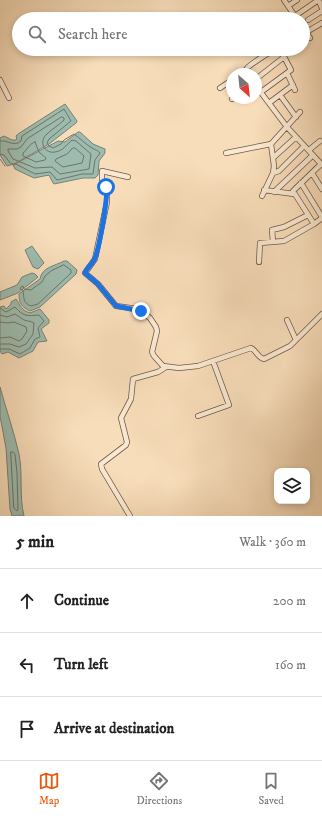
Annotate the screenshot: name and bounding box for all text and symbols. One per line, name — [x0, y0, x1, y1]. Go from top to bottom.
search box — [12, 12, 310, 56]
icon: search — [26, 23, 48, 45]
text: Search here — [58, 25, 127, 44]
north arrow — [226, 68, 262, 104]
route start — [97, 178, 115, 196]
route end — [132, 302, 150, 320]
map controls — [274, 468, 310, 504]
button: layers — [274, 468, 310, 504]
text: 5 min — [16, 531, 54, 553]
text: Walk · 360 m — [239, 534, 306, 550]
icon: ahead — [16, 590, 38, 612]
text: Continue — [54, 591, 109, 610]
text: 200 m — [273, 593, 306, 609]
icon: left — [16, 654, 38, 676]
text: Turn left — [54, 655, 108, 674]
text: 160 m — [275, 657, 306, 673]
icon: arrive — [16, 718, 38, 740]
text: Arrive at destination — [54, 719, 174, 738]
tab: Map — [38, 770, 60, 808]
tab: Directions — [137, 770, 182, 808]
tab: Saved — [259, 770, 284, 808]

